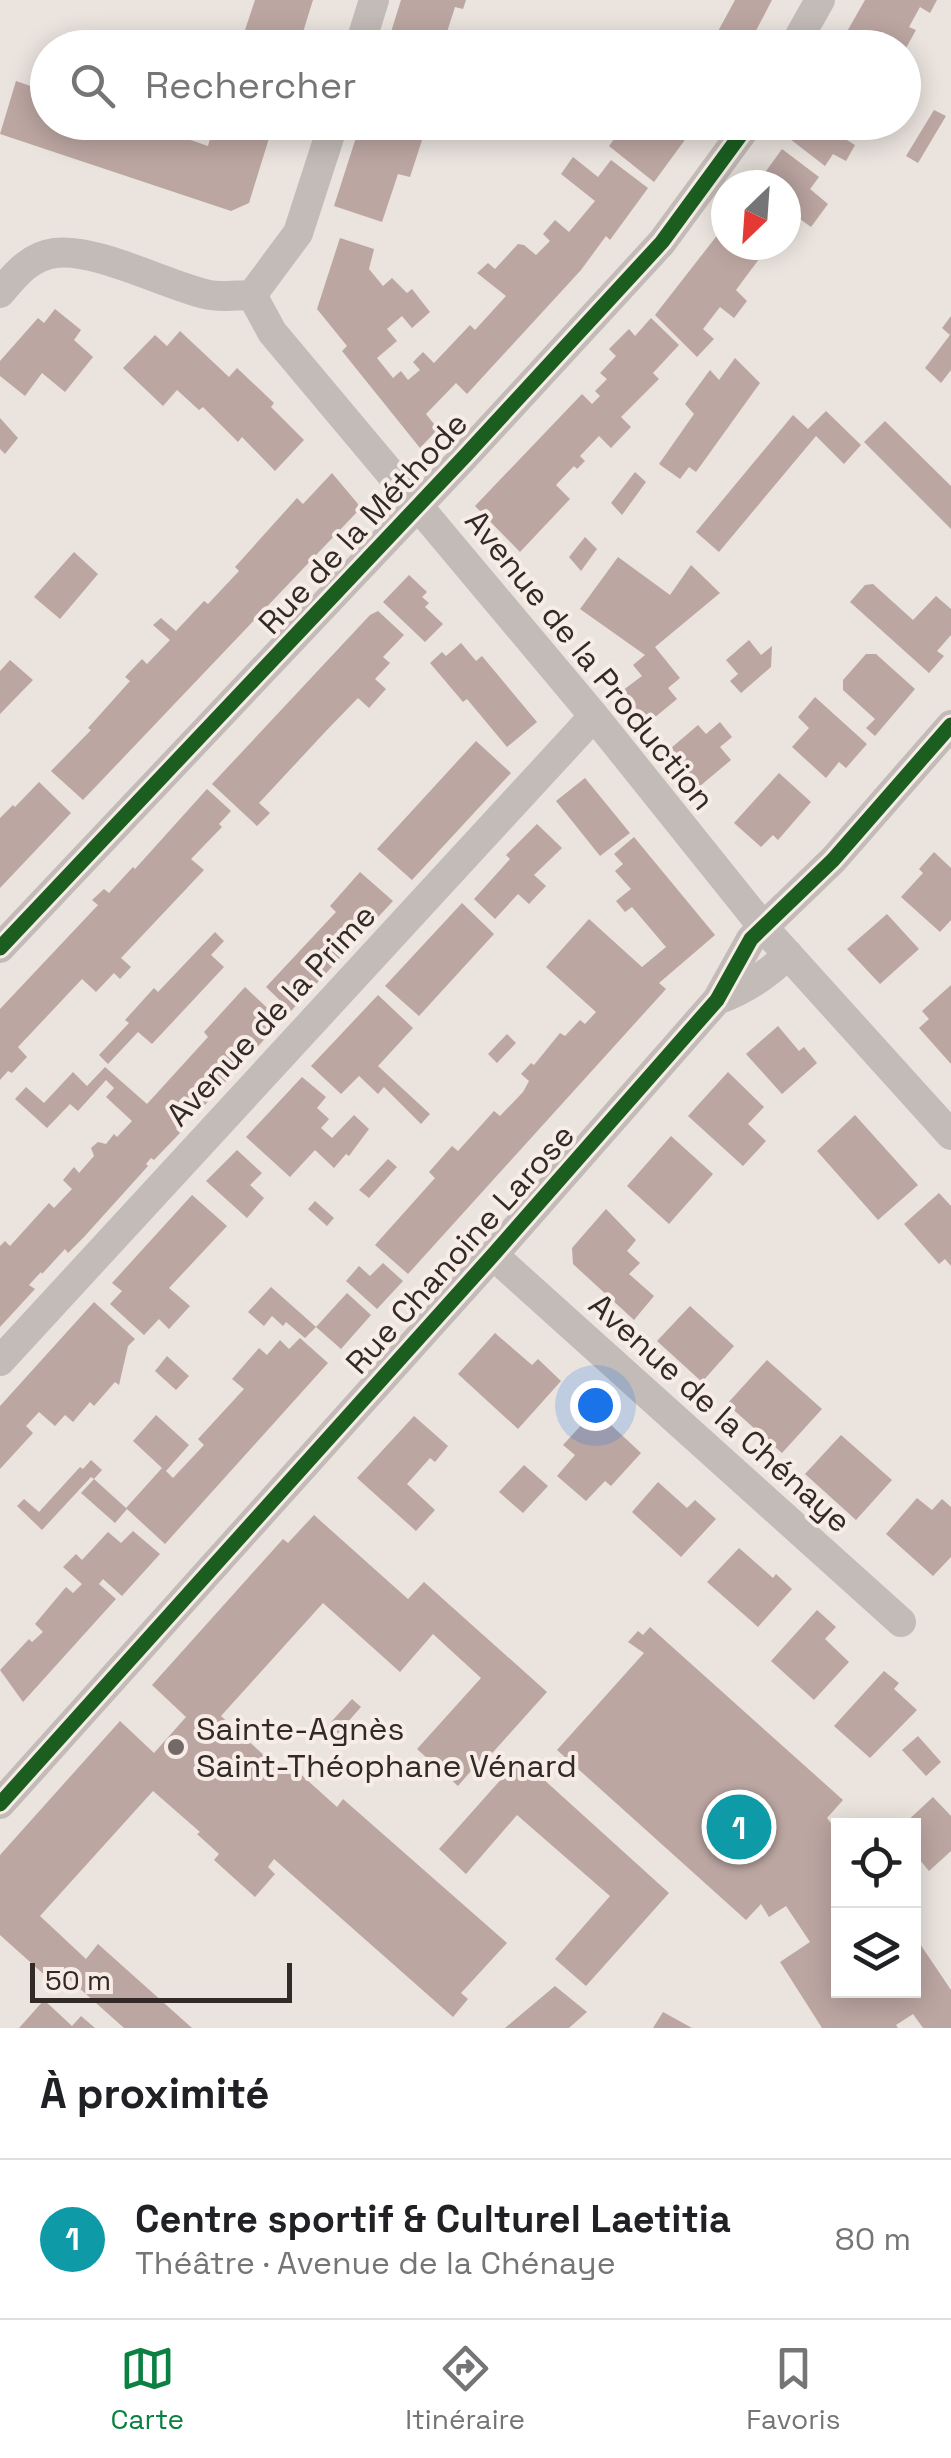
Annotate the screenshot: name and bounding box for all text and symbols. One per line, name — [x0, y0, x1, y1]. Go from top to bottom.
search box — [30, 30, 921, 140]
icon: search — [65, 58, 120, 113]
text: Rechercher — [145, 61, 356, 109]
north arrow — [711, 170, 801, 260]
street label: Rue de la Méthode — [250, 404, 476, 642]
street label: Avenue de la Production — [457, 502, 723, 818]
street label: Avenue de la Prime — [158, 896, 384, 1134]
street label: Rue Chanoine Larose — [337, 1116, 583, 1382]
street label: Avenue de la Chénaye — [581, 1285, 859, 1541]
your location — [570, 1380, 621, 1431]
place label: Sainte-Agnès Saint-Théophane Vénard — [196, 1709, 577, 1786]
marker: Sainte-Agnès Saint-Théophane Vénard — [165, 1736, 187, 1758]
pin: 1 — [706, 1790, 772, 1864]
map controls — [831, 1818, 921, 1998]
button: locate — [831, 1818, 921, 1908]
button: layers — [831, 1908, 921, 1998]
scale bar — [30, 1958, 292, 2002]
text: 50 m — [45, 1962, 111, 1998]
text: À proximité — [40, 2067, 270, 2120]
text: Centre sportif & Culturel Laetitia — [135, 2195, 731, 2243]
text: 1 — [65, 2219, 80, 2259]
text: 80 m — [835, 2219, 911, 2259]
text: Théâtre · Avenue de la Chénaye — [135, 2243, 616, 2283]
tab: Carte — [111, 2341, 184, 2437]
tab: Itinéraire — [405, 2341, 525, 2437]
tab: Favoris — [746, 2341, 840, 2437]

